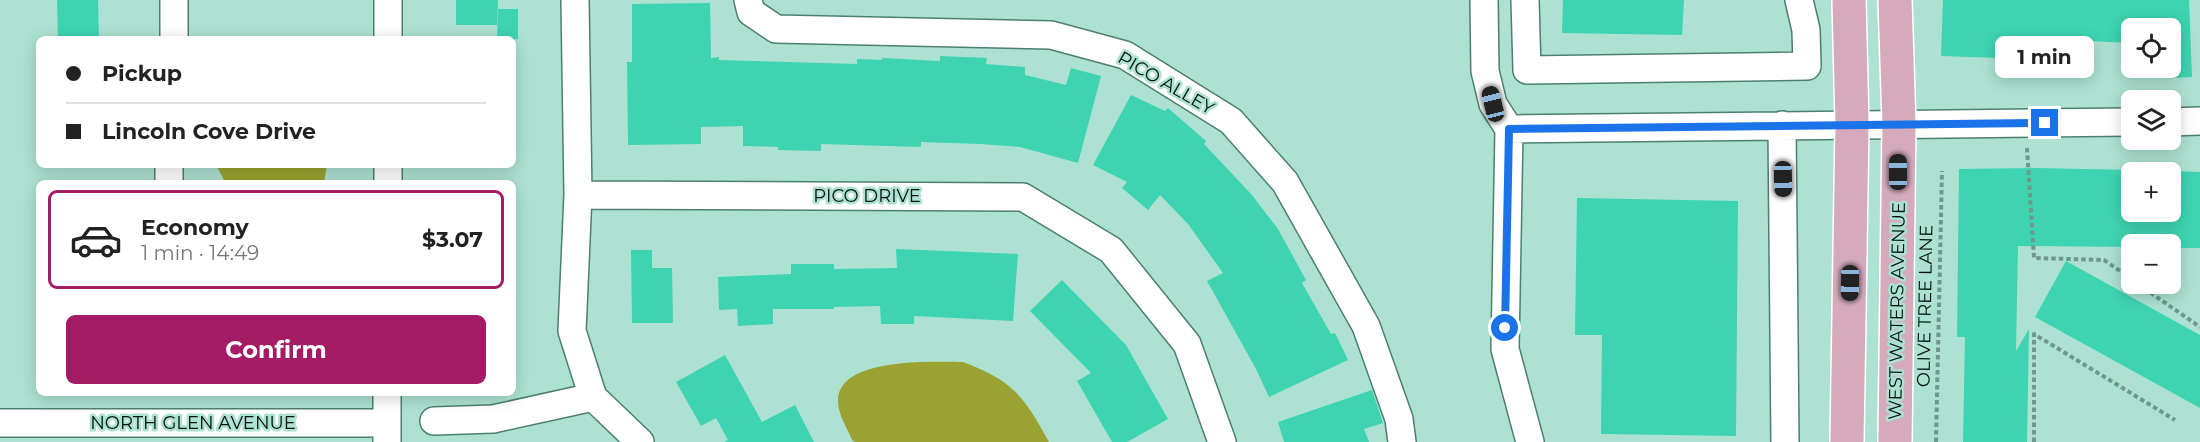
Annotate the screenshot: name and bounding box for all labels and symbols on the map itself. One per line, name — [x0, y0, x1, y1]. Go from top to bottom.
callout: 1 min — [1996, 36, 2094, 78]
street label: PICO ALLEY — [1114, 47, 1219, 120]
car — [1480, 84, 1506, 124]
route end — [2031, 109, 2058, 136]
car — [1889, 154, 1907, 190]
car — [1774, 161, 1792, 197]
street label: PICO DRIVE — [813, 185, 921, 207]
street label: WEST WATERS AVENUE — [1884, 202, 1910, 420]
street label: OLIVE TREE LANE — [1913, 225, 1937, 387]
car — [1841, 265, 1859, 301]
route start — [1491, 314, 1518, 341]
street label: NORTH GLEN AVENUE — [90, 412, 296, 434]

